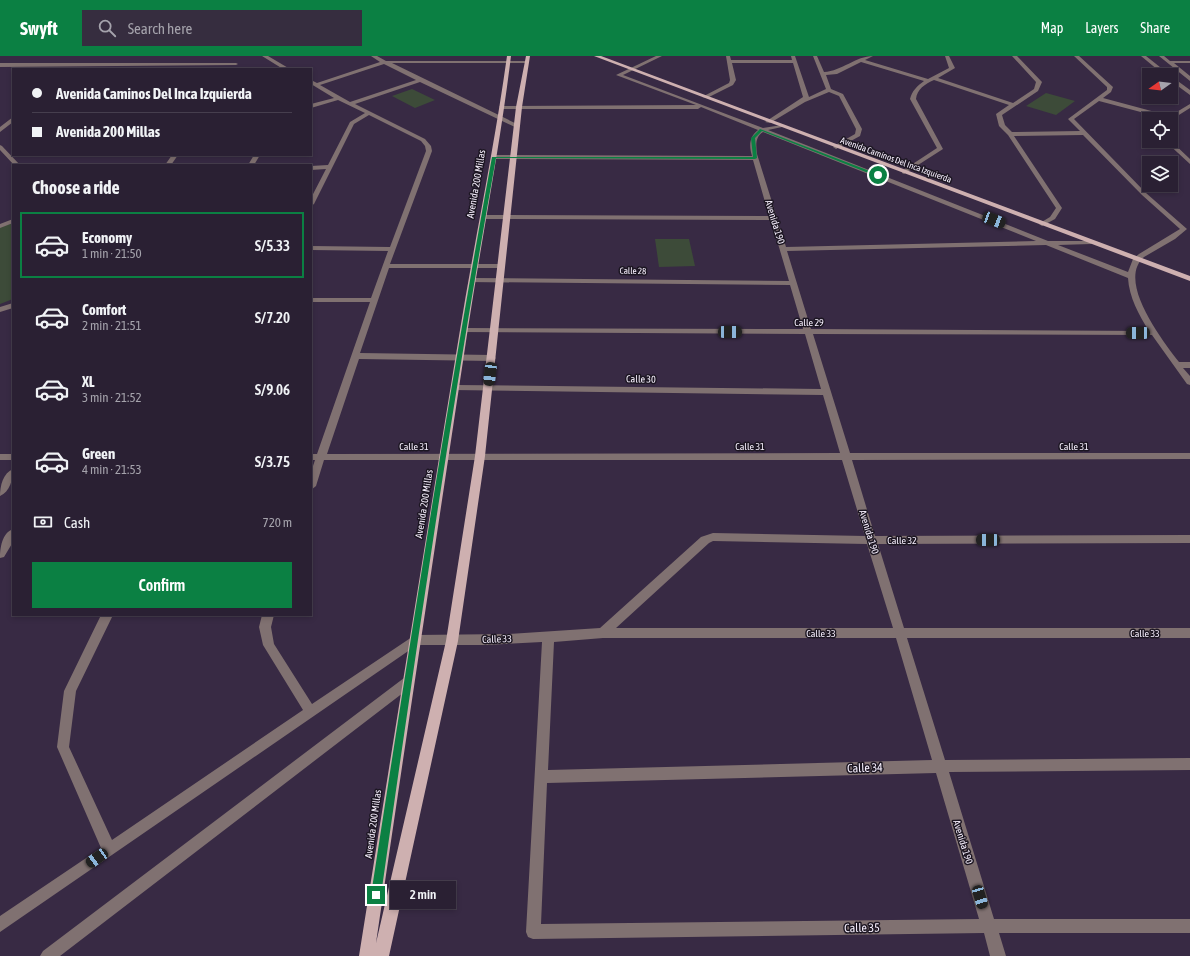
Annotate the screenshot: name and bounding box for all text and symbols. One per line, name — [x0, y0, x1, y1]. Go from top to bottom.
search box — [82, 10, 362, 46]
text: Swyft — [20, 17, 58, 39]
icon: search — [96, 17, 118, 39]
text: Search here — [128, 20, 192, 37]
text: Map — [1041, 20, 1063, 36]
text: Layers — [1085, 20, 1118, 36]
text: Share — [1140, 20, 1170, 36]
north arrow — [1142, 68, 1178, 104]
map controls — [1142, 68, 1178, 192]
text: Avenida Caminos Del Inca Izquierda — [56, 85, 252, 102]
button: locate — [1142, 112, 1178, 148]
text: Avenida 200 Millas — [56, 123, 160, 140]
street label: Avenida Caminos Del Inca Izquierda — [839, 135, 953, 185]
street label: Avenida 200 Millas — [465, 148, 488, 219]
button: layers — [1142, 156, 1178, 192]
route start — [869, 166, 887, 184]
text: Choose a ride — [32, 177, 120, 198]
street label: Avenida 190 — [763, 199, 787, 246]
car — [981, 210, 1007, 230]
icon: car — [34, 227, 70, 263]
text: Economy — [82, 229, 132, 246]
text: S/5.33 — [255, 237, 290, 254]
text: 1 min · 21:50 — [82, 246, 142, 261]
street label: Calle 28 — [620, 266, 646, 276]
icon: car — [34, 299, 70, 335]
text: Comfort — [82, 301, 126, 318]
text: S/7.20 — [255, 309, 290, 326]
street label: Calle 29 — [794, 317, 824, 328]
text: 2 min · 21:51 — [82, 318, 142, 333]
car — [718, 326, 742, 338]
car — [1126, 327, 1150, 339]
car — [483, 361, 497, 387]
icon: car — [34, 371, 70, 407]
text: XL — [82, 373, 95, 390]
street label: Calle 30 — [626, 373, 656, 385]
text: S/9.06 — [255, 381, 290, 398]
text: 3 min · 21:52 — [82, 390, 142, 405]
street label: Calle 31 — [399, 441, 429, 452]
street label: Calle 31 — [735, 441, 765, 452]
street label: Calle 31 — [1059, 441, 1089, 452]
icon: car — [34, 443, 70, 479]
text: Green — [82, 445, 115, 462]
text: S/3.75 — [255, 453, 290, 470]
text: 4 min · 21:53 — [82, 462, 142, 477]
street label: Avenida 200 Millas — [413, 468, 435, 539]
street label: Avenida 190 — [857, 509, 881, 556]
icon: cash — [32, 511, 54, 533]
text: Cash — [64, 514, 90, 531]
text: 720 m — [263, 515, 292, 530]
car — [976, 534, 1000, 546]
street label: Calle 32 — [887, 535, 917, 546]
button: Confirm — [32, 562, 292, 608]
street label: Calle 33 — [806, 628, 836, 639]
street label: Calle 33 — [1130, 628, 1160, 639]
street label: Calle 33 — [482, 633, 512, 645]
street label: Calle 34 — [847, 760, 883, 776]
street label: Avenida 200 Millas — [363, 788, 383, 859]
street label: Avenida 190 — [951, 819, 975, 866]
car — [84, 846, 110, 870]
callout: 2 min — [390, 881, 456, 909]
car — [971, 884, 989, 910]
route end — [367, 886, 385, 904]
text: 2 min — [410, 887, 436, 902]
street label: Calle 35 — [844, 921, 880, 935]

